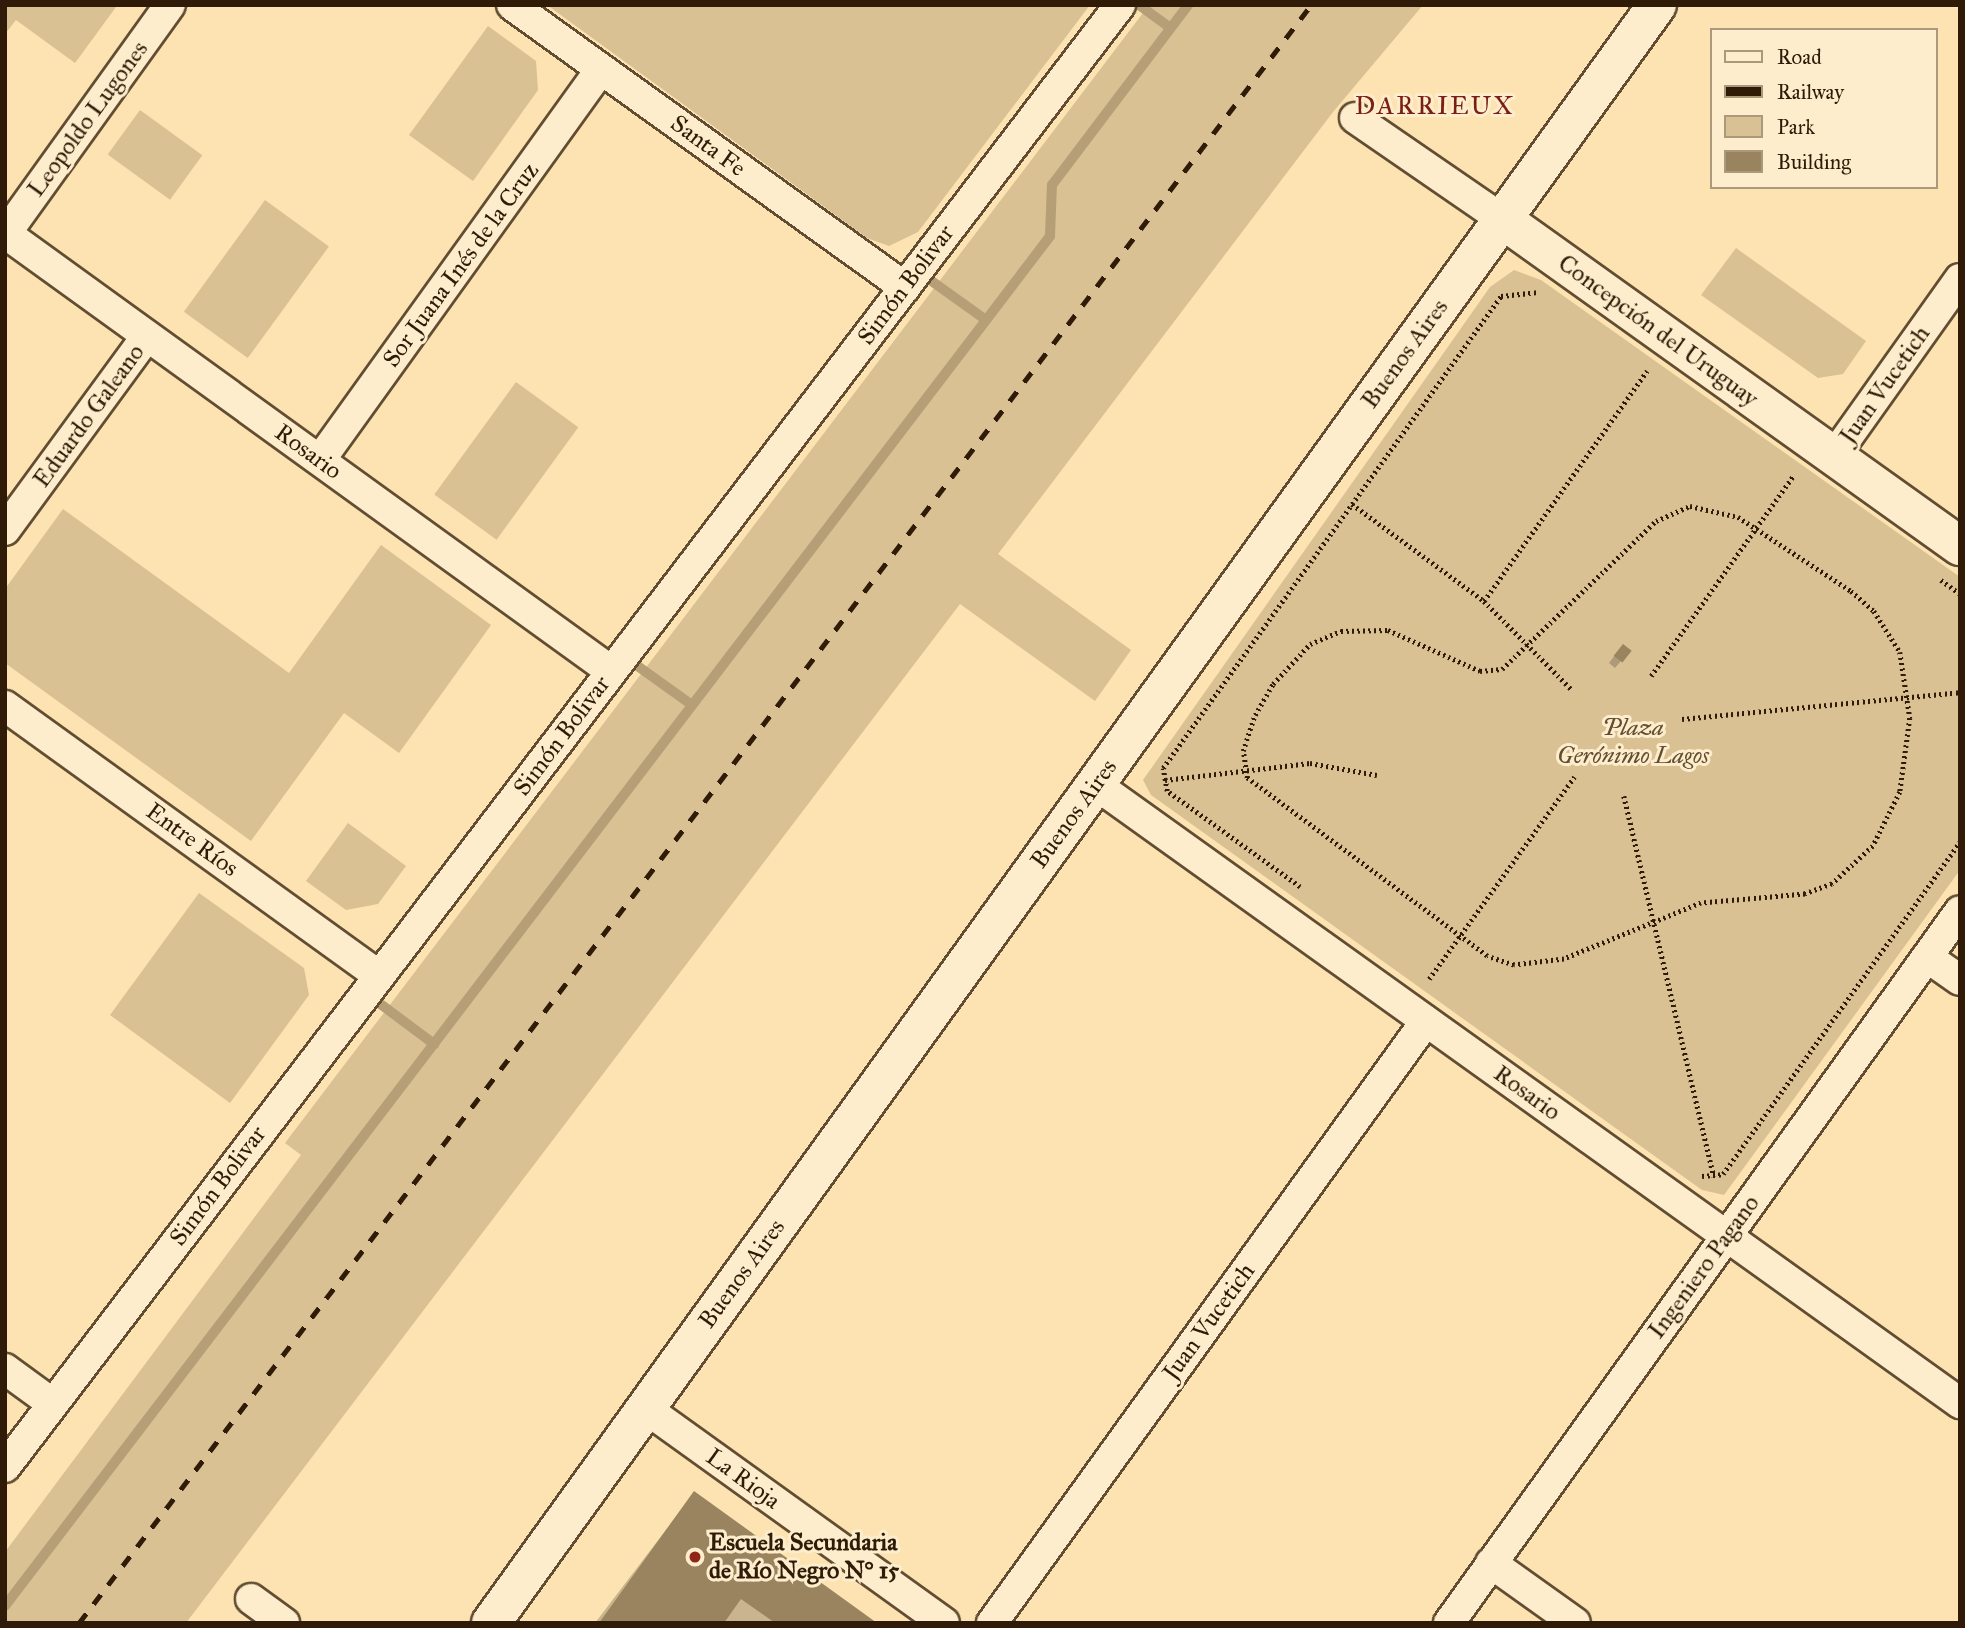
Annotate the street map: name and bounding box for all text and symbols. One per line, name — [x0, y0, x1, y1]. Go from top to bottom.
legend — [1710, 28, 1937, 189]
street label: Leopoldo Lugones — [22, 35, 154, 203]
text: Road — [1777, 44, 1822, 70]
text: Railway — [1777, 79, 1844, 105]
district label: DARRIEUX — [1356, 90, 1514, 122]
street label: Santa Fe — [665, 109, 751, 183]
text: Park — [1777, 114, 1815, 140]
text: Building — [1777, 149, 1851, 175]
street label: Sor Juana Inés de la Cruz — [377, 157, 545, 373]
street label: Simón Bolivar — [852, 219, 960, 351]
street label: Concepción del Uruguay — [1552, 249, 1764, 413]
street label: Buenos Aires — [1356, 294, 1454, 414]
street label: Juan Vucetich — [1834, 320, 1936, 450]
street label: Eduardo Galeano — [27, 339, 151, 493]
street label: Rosario — [269, 418, 347, 486]
street label: Simón Bolivar — [508, 670, 616, 802]
park label: Plaza Gerónimo Lagos — [1557, 714, 1709, 770]
street label: Buenos Aires — [1025, 754, 1123, 874]
street label: Entre Ríos — [140, 797, 244, 883]
street label: Rosario — [1488, 1059, 1566, 1127]
street label: Simón Bolivar — [164, 1120, 272, 1252]
street label: Ingeniero Pagano — [1642, 1190, 1766, 1344]
street label: Buenos Aires — [693, 1214, 791, 1334]
street label: Juan Vucetich — [1157, 1258, 1261, 1386]
street label: La Rioja — [700, 1442, 786, 1516]
place label: Escuela Secundaria de Río Negro N° 15 — [709, 1529, 899, 1585]
marker: Escuela Secundaria de Río Negro N° 15 — [687, 1549, 703, 1565]

